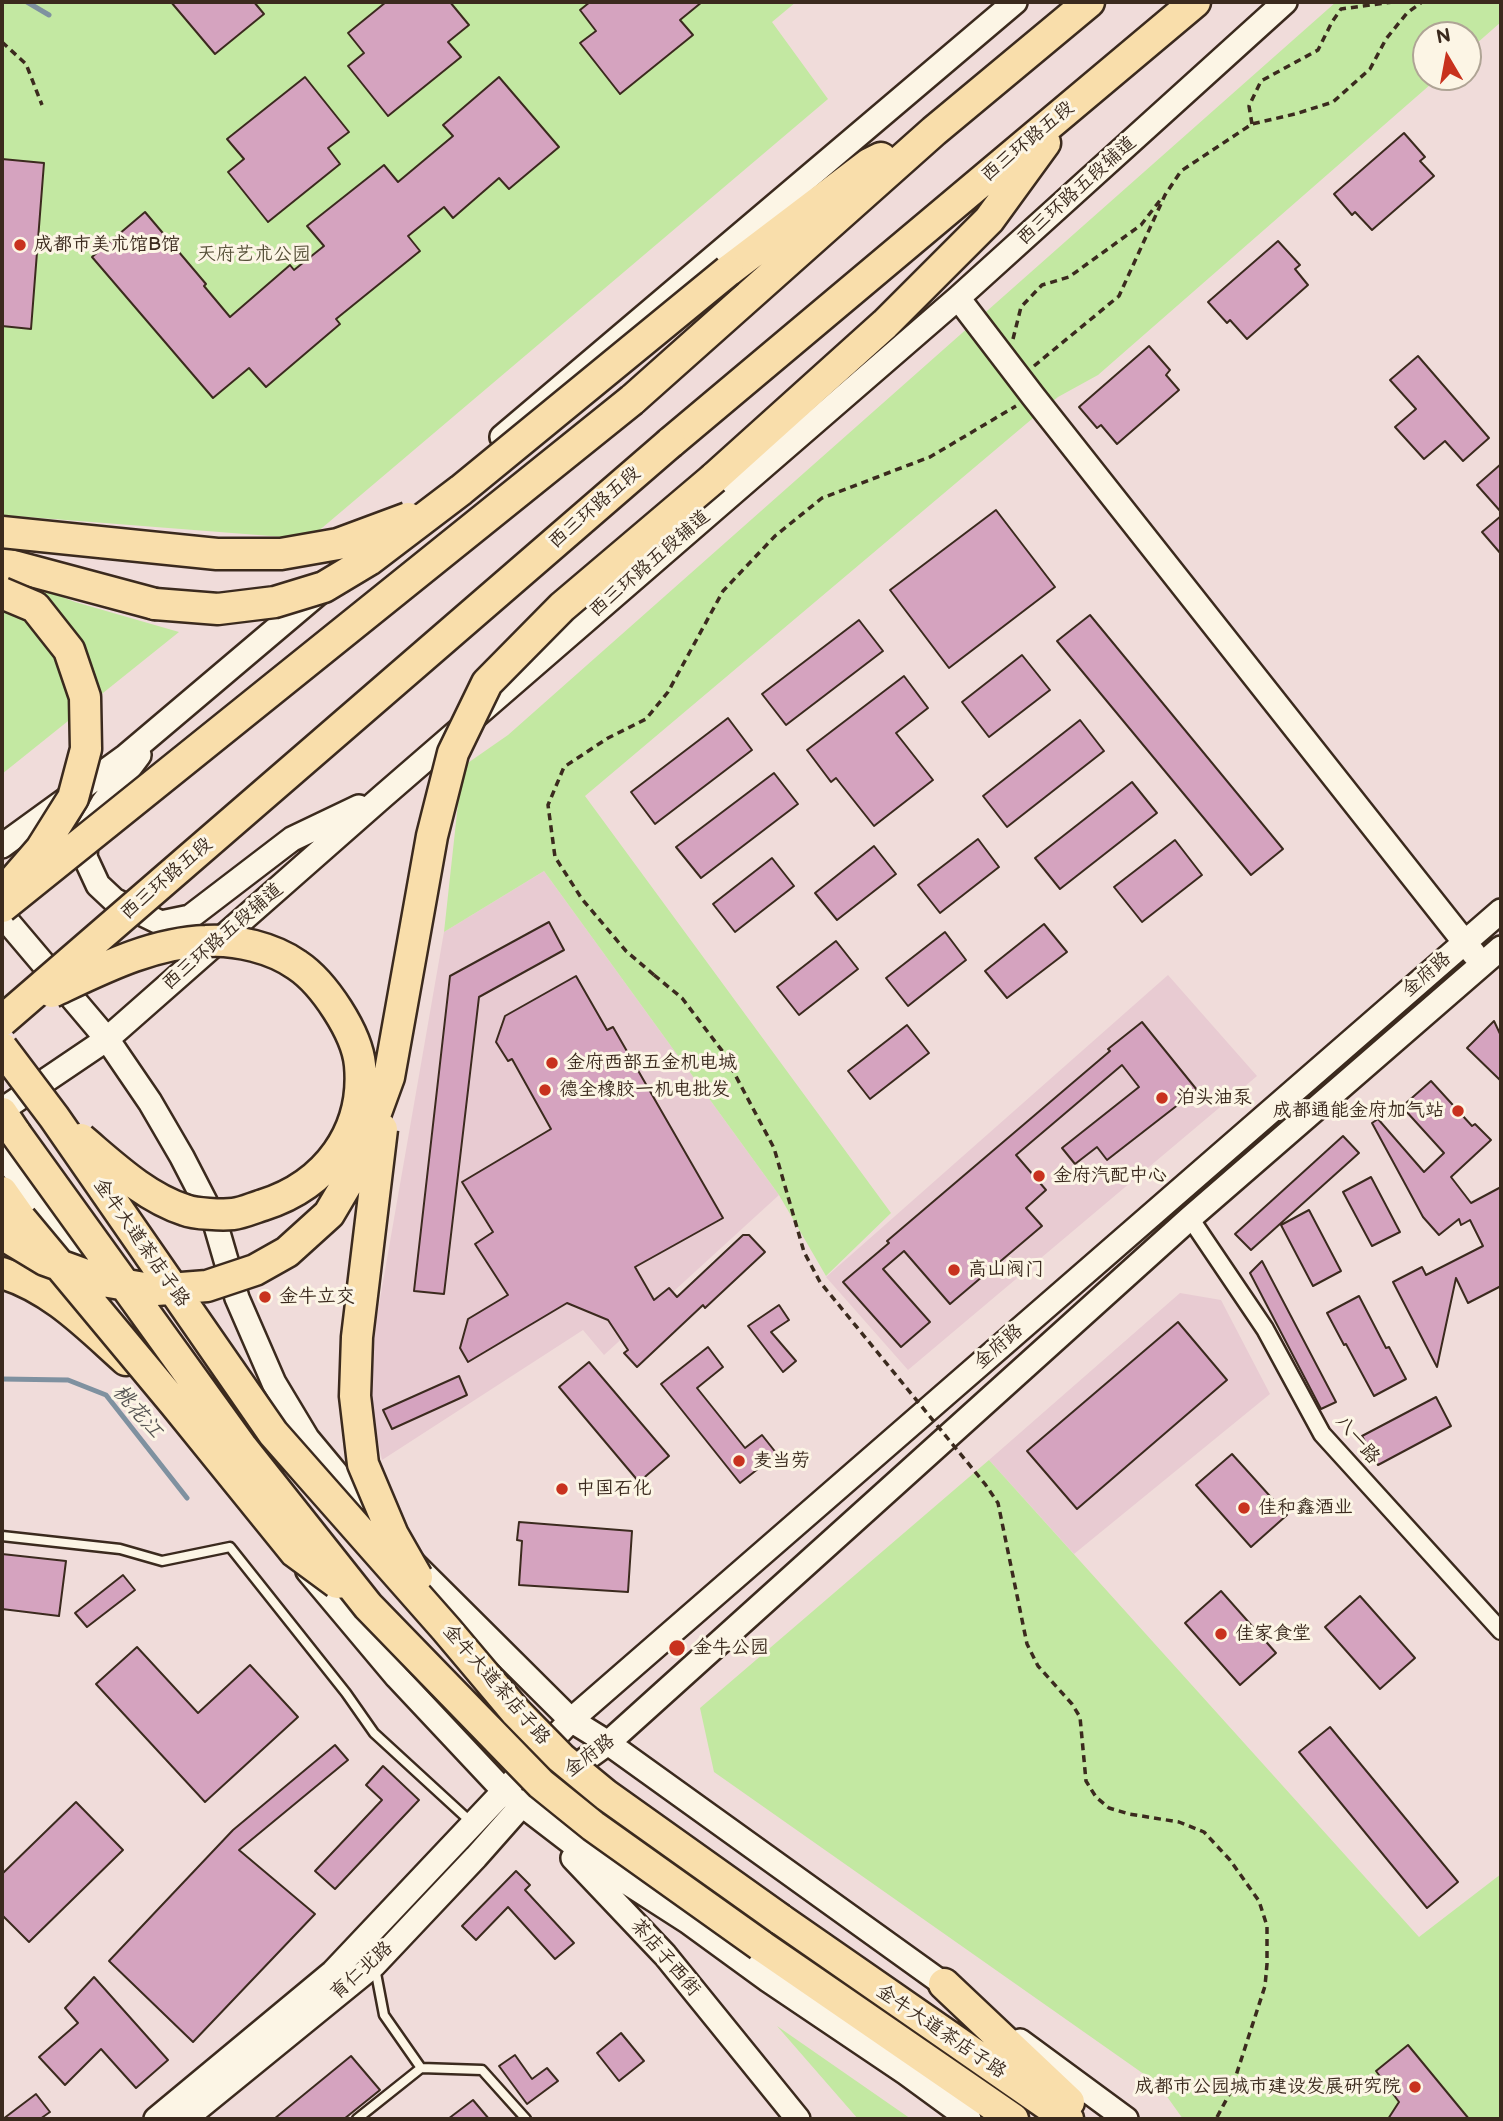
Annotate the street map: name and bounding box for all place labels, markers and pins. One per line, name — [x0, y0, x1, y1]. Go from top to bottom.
place label: 成都市美术馆B馆 — [34, 234, 180, 256]
marker: 成都市美术馆B馆 — [12, 237, 28, 253]
place label: 金府西部五金机电城 — [566, 1052, 737, 1074]
marker: 金府西部五金机电城 — [544, 1055, 560, 1071]
place label: 德全橡胶一机电批发 — [559, 1079, 730, 1101]
marker: 德全橡胶一机电批发 — [537, 1082, 553, 1098]
place label: 泊头油泵 — [1176, 1087, 1252, 1109]
marker: 泊头油泵 — [1154, 1090, 1170, 1106]
place label: 成都通能金府加气站 — [1273, 1100, 1444, 1122]
marker: 成都通能金府加气站 — [1450, 1103, 1466, 1119]
place label: 金府汽配中心 — [1053, 1165, 1167, 1187]
marker: 金府汽配中心 — [1031, 1168, 1047, 1184]
place label: 高山阀门 — [968, 1259, 1044, 1281]
marker: 高山阀门 — [946, 1262, 962, 1278]
place label: 金牛立交 — [279, 1286, 355, 1308]
marker: 金牛立交 — [257, 1289, 273, 1305]
place label: 麦当劳 — [753, 1450, 810, 1472]
marker: 麦当劳 — [731, 1453, 747, 1469]
place label: 中国石化 — [576, 1478, 652, 1500]
marker: 中国石化 — [554, 1481, 570, 1497]
place label: 佳和鑫酒业 — [1258, 1497, 1353, 1519]
marker: 佳和鑫酒业 — [1236, 1500, 1252, 1516]
place label: 佳家食堂 — [1235, 1623, 1311, 1645]
marker: 佳家食堂 — [1213, 1626, 1229, 1642]
place label: 金牛公园 — [693, 1637, 769, 1659]
marker: 金牛公园 — [667, 1638, 687, 1658]
place label: 成都市公园城市建设发展研究院 — [1135, 2076, 1401, 2098]
marker: 成都市公园城市建设发展研究院 — [1407, 2079, 1423, 2095]

